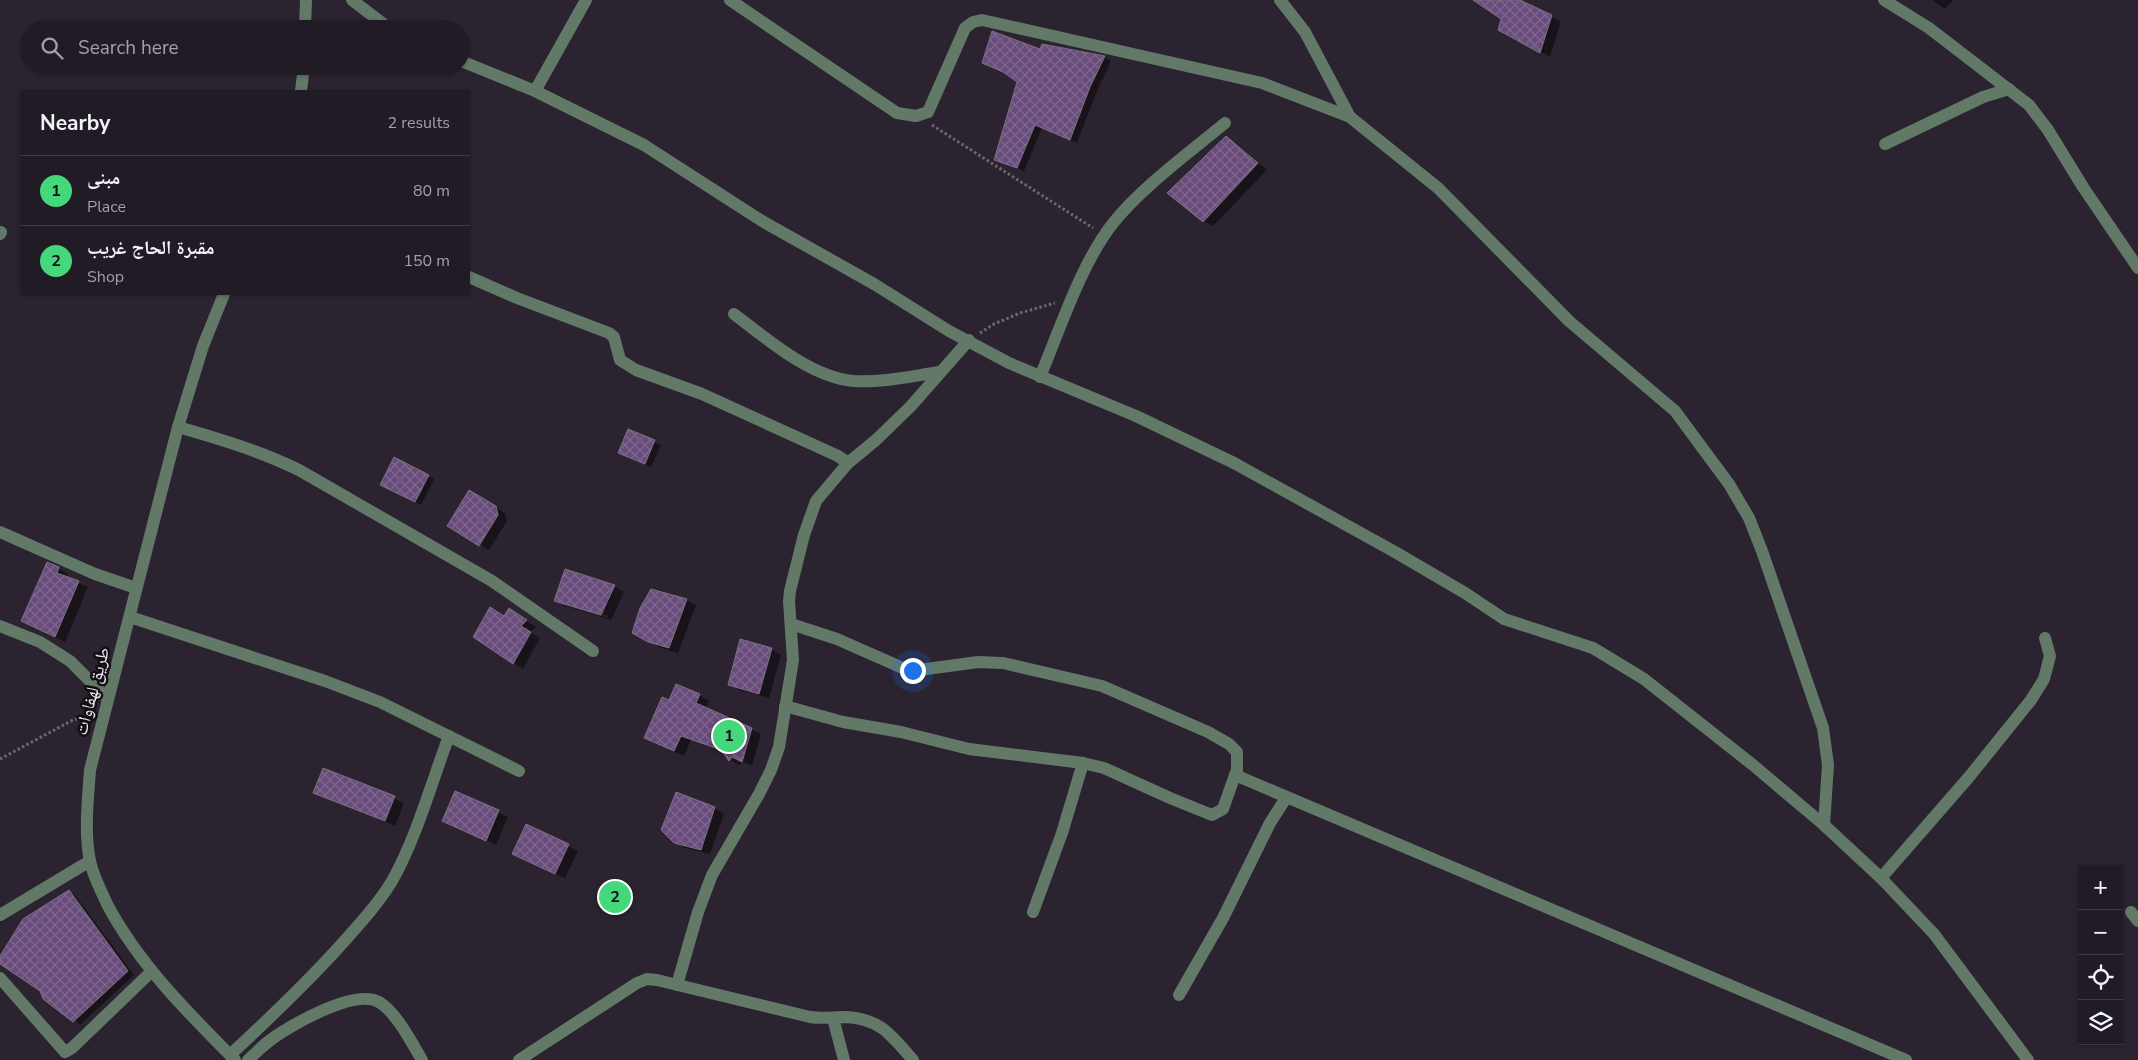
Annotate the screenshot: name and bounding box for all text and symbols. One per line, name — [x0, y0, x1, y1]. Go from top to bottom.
search box — [20, 20, 470, 75]
icon: search — [38, 34, 66, 62]
text: Search here — [78, 35, 179, 61]
text: Nearby — [40, 109, 110, 137]
text: 2 results — [388, 112, 450, 134]
text: مبنى — [87, 165, 120, 191]
text: 1 — [51, 180, 61, 202]
text: 80 m — [413, 180, 450, 202]
text: Place — [87, 196, 126, 218]
text: مقبرة الحاج غريب — [87, 235, 215, 261]
text: 2 — [51, 250, 61, 272]
text: 150 m — [403, 250, 450, 272]
text: Shop — [87, 266, 124, 288]
street label: طريق لهفاوات — [69, 644, 115, 738]
your location — [900, 658, 926, 684]
pin: 1 — [713, 717, 745, 755]
map controls — [2078, 865, 2123, 1045]
button: + — [2078, 865, 2123, 910]
pin: 2 — [599, 878, 631, 916]
button: − — [2078, 910, 2123, 955]
button: locate — [2078, 955, 2123, 1000]
button: layers — [2078, 1000, 2123, 1045]

